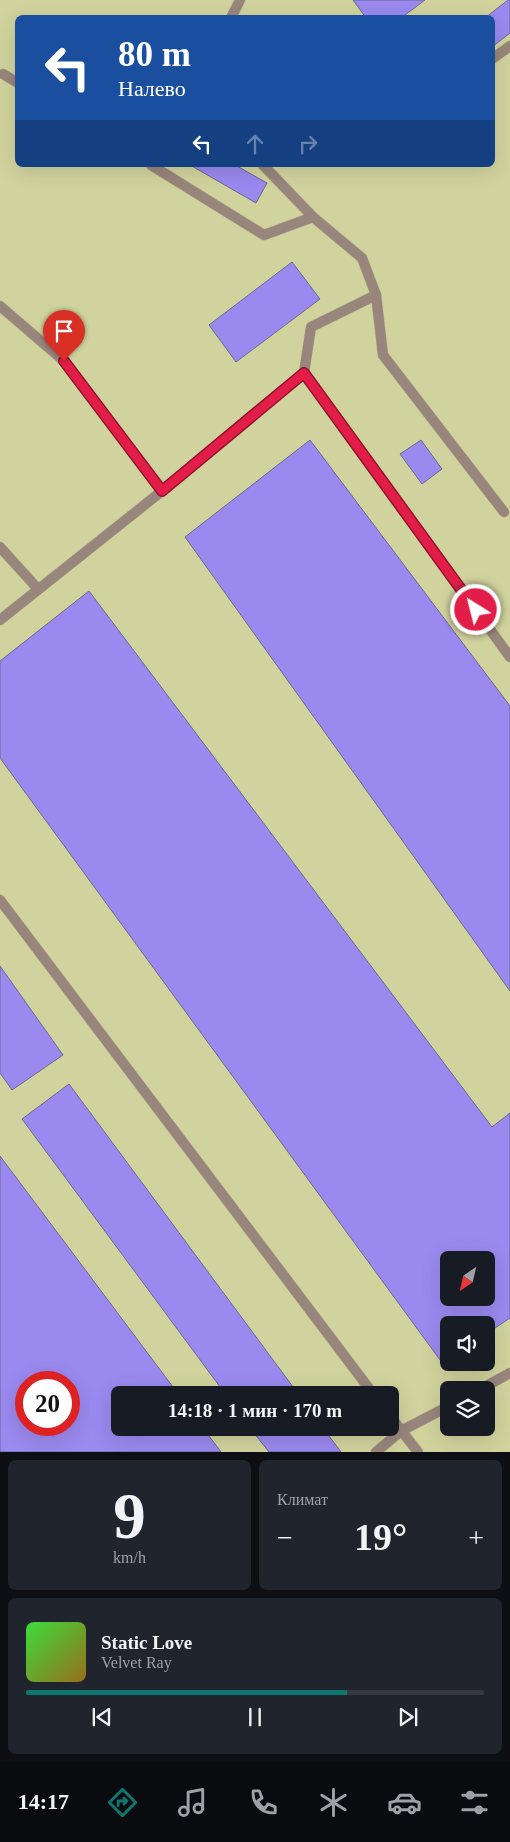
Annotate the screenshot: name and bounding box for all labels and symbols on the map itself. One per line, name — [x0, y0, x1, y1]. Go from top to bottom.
pin — [43, 310, 85, 361]
position arrow — [449, 583, 501, 635]
north arrow — [440, 1251, 495, 1306]
speed limit sign: 20 — [15, 1371, 80, 1436]

